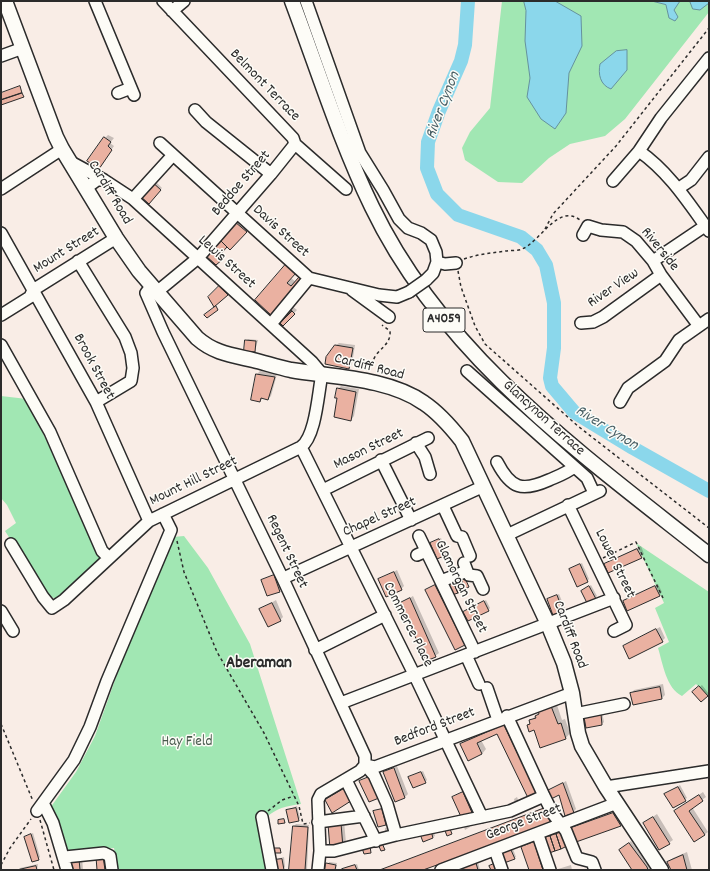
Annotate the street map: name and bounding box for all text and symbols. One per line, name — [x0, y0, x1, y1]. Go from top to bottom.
street label: Belmont Terrace — [225, 46, 303, 126]
water label: River Cynon — [422, 70, 466, 142]
street label: Beddoe Street — [209, 148, 275, 220]
street label: Cardiff Road — [83, 158, 135, 228]
street label: Davis Street — [248, 202, 312, 262]
street label: Mount Street — [31, 224, 103, 278]
street label: Riverside — [636, 224, 682, 276]
street label: Lewis Street — [193, 232, 259, 294]
street label: River View — [585, 265, 643, 313]
road number: A4059 — [423, 308, 465, 332]
street label: Brook Street — [68, 331, 118, 403]
street label: Cardiff Road — [332, 351, 406, 385]
street label: Glancynon Terrace — [498, 377, 588, 461]
water label: River Cynon — [571, 402, 641, 456]
street label: Mason Street — [331, 425, 407, 475]
street label: Mount Hill Street — [147, 453, 241, 511]
street label: Chapel Street — [341, 494, 419, 542]
street label: Regent Street — [261, 512, 311, 592]
street label: Lower Street — [590, 527, 638, 601]
street label: Glamorgan Street — [430, 538, 490, 636]
street label: Commerce Place — [378, 579, 436, 671]
street label: Cardiff Road — [548, 598, 590, 672]
district label: Aberaman — [226, 655, 292, 675]
street label: Bedford Street — [392, 704, 478, 752]
park label: Hay Field — [162, 734, 212, 752]
street label: George Street — [484, 800, 564, 846]

